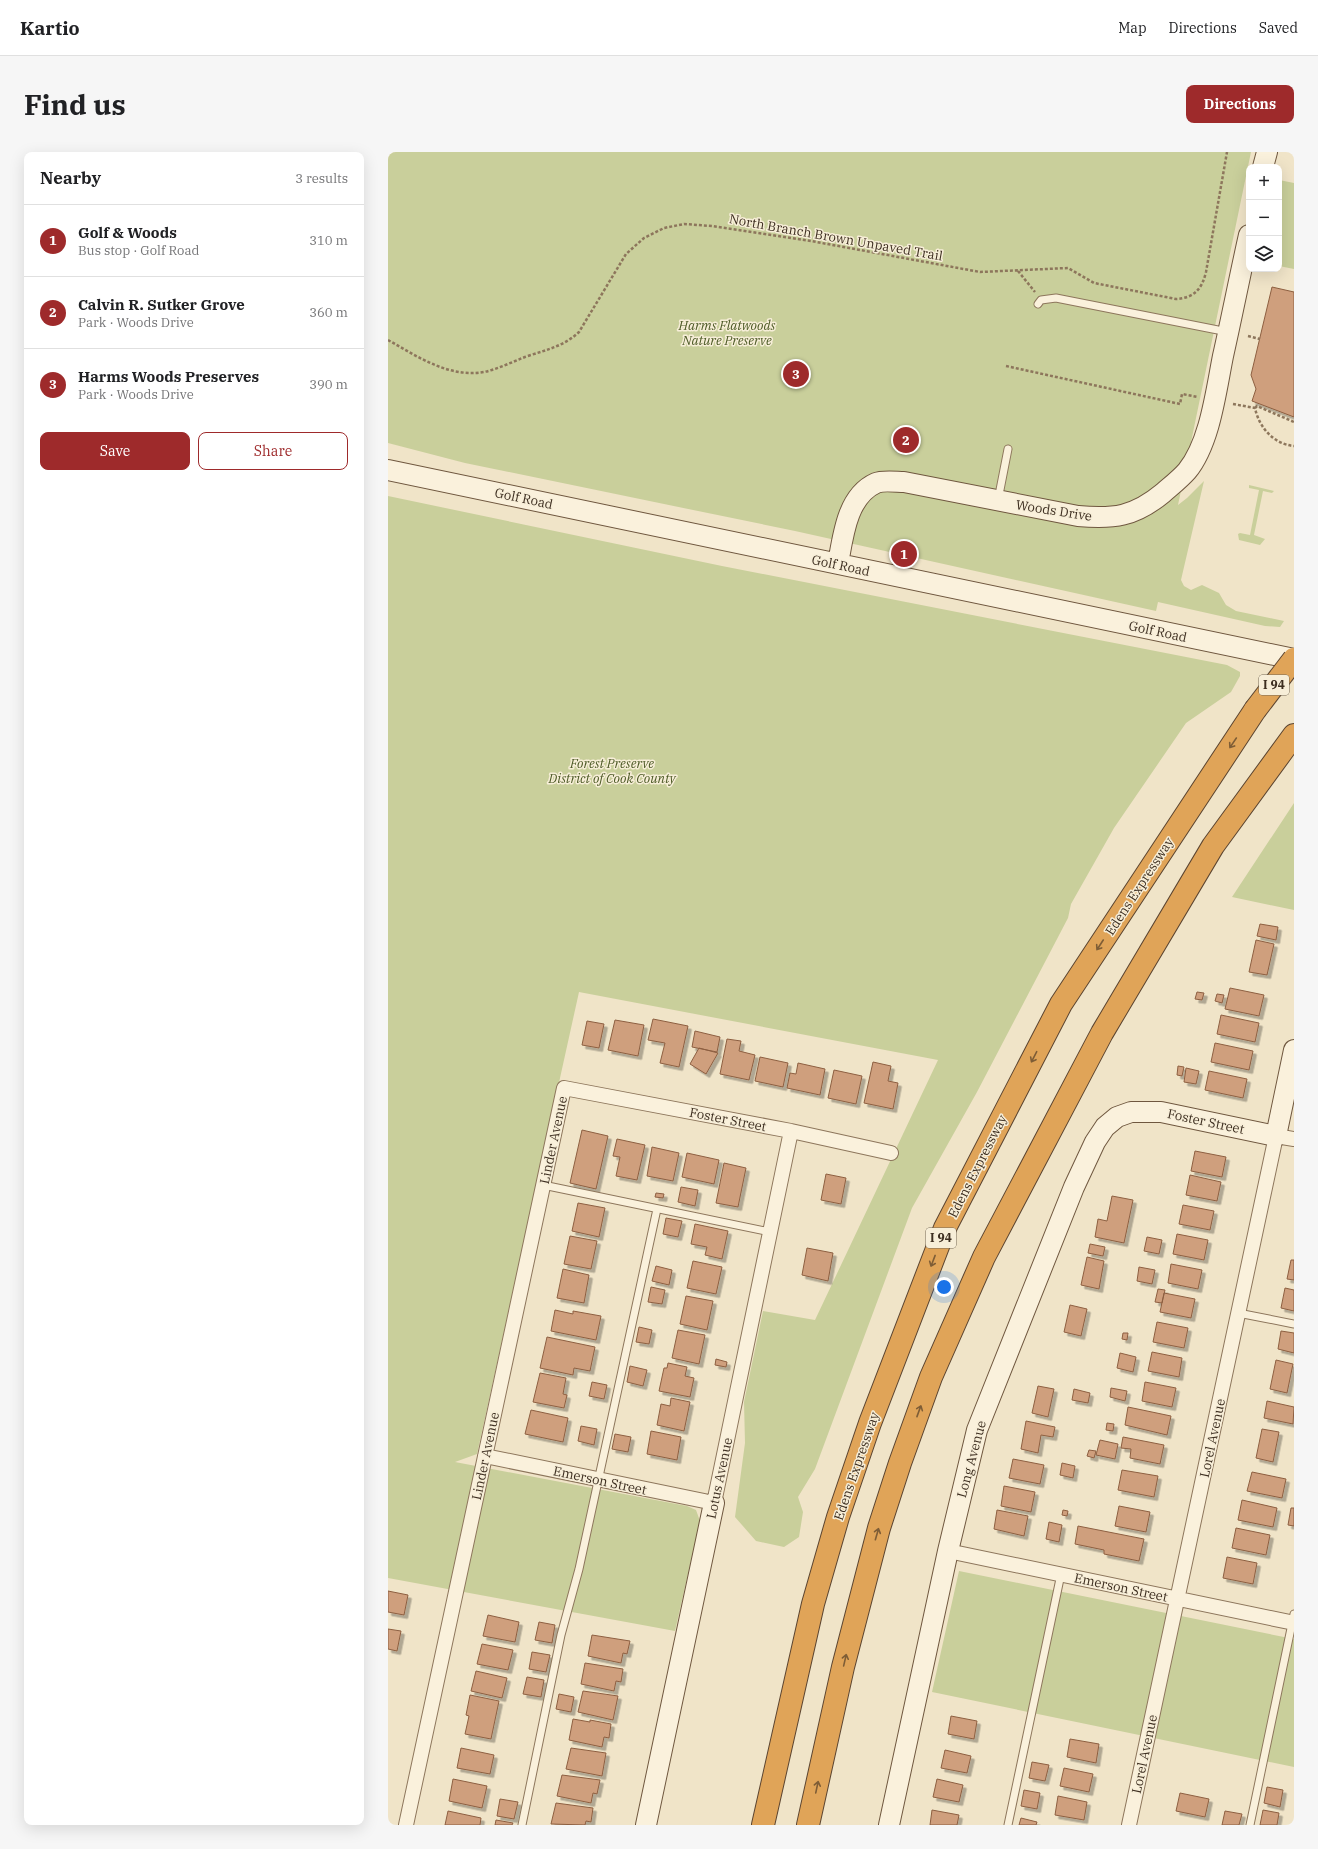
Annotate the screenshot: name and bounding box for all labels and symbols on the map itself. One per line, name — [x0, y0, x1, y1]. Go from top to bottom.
street label: North Branch Brown Unpaved Trail — [728, 210, 944, 265]
park label: Harms Flatwoods Nature Preserve — [678, 317, 776, 349]
pin: 3 — [783, 359, 809, 389]
pin: 2 — [893, 425, 919, 455]
street label: Golf Road — [493, 484, 555, 513]
street label: Woods Drive — [1015, 496, 1093, 525]
pin: 1 — [891, 539, 917, 569]
street label: Golf Road — [810, 551, 872, 580]
street label: Golf Road — [1127, 617, 1189, 646]
road number: I 94 — [1259, 675, 1289, 695]
one-way arrow — [1229, 737, 1237, 748]
park label: Forest Preserve District of Cook County — [548, 755, 676, 787]
street label: Edens Expressway — [1101, 834, 1177, 939]
one-way arrow — [1096, 939, 1104, 950]
one-way arrow — [1030, 1050, 1037, 1062]
street label: Linder Avenue — [536, 1095, 571, 1186]
street label: Foster Street — [688, 1104, 768, 1135]
street label: Foster Street — [1166, 1105, 1246, 1138]
street label: Edens Expressway — [944, 1112, 1011, 1221]
road number: I 94 — [926, 1228, 956, 1248]
one-way arrow — [928, 1254, 936, 1266]
your location — [934, 1277, 954, 1297]
street label: Lorel Avenue — [1196, 1397, 1229, 1479]
one-way arrow — [915, 1405, 923, 1417]
street label: Edens Expressway — [830, 1410, 883, 1523]
street label: Linder Avenue — [468, 1411, 503, 1502]
street label: Long Avenue — [953, 1419, 990, 1500]
street label: Lotus Avenue — [703, 1436, 736, 1520]
street label: Emerson Street — [552, 1462, 649, 1499]
one-way arrow — [874, 1528, 881, 1541]
street label: Emerson Street — [1073, 1569, 1170, 1606]
one-way arrow — [841, 1654, 849, 1667]
street label: Lorel Avenue — [1128, 1713, 1161, 1795]
one-way arrow — [813, 1781, 821, 1794]

